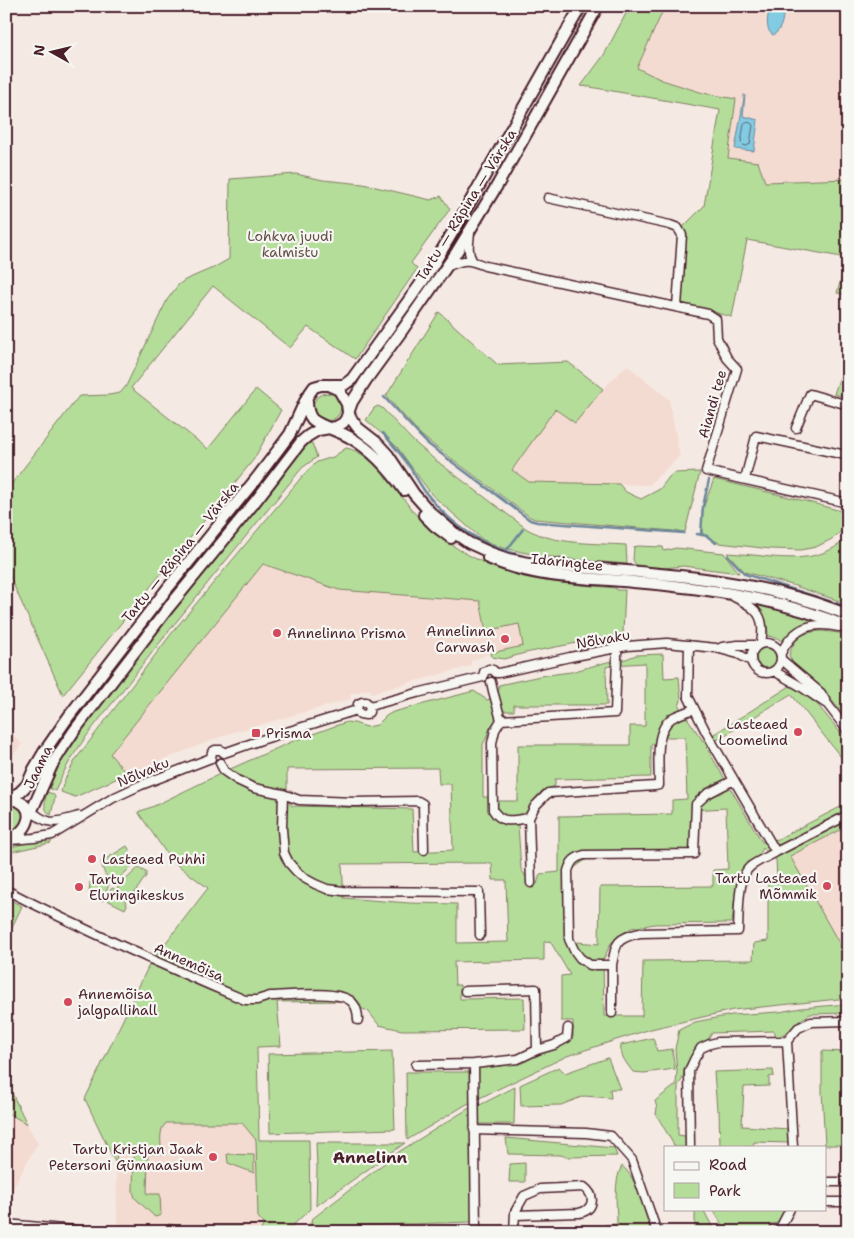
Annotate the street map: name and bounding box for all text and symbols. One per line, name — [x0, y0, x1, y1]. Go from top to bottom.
north arrow — [28, 28, 78, 78]
text: N — [29, 43, 49, 57]
street label: Tartu — Räpina — Värska — [412, 125, 520, 284]
park label: Lohkva juudi kalmistu — [247, 227, 333, 261]
street label: Aiandi tee — [694, 368, 730, 440]
street label: Tartu — Räpina — Värska — [118, 478, 243, 626]
street label: Idaringtee — [530, 549, 604, 575]
place label: Annelinna Carwash — [426, 622, 495, 656]
place label: Annelinna Prisma — [287, 624, 406, 642]
street label: Nõlvaku — [575, 625, 631, 653]
marker: Annelinna Prisma — [271, 627, 283, 639]
marker: Annelinna Carwash — [499, 633, 511, 645]
place label: Lasteaed Loomelind — [719, 715, 788, 749]
place label: Prisma — [266, 724, 311, 742]
marker: Lasteaed Loomelind — [792, 726, 804, 738]
marker: Prisma — [250, 727, 262, 739]
street label: Jaama — [20, 742, 56, 792]
street label: Nõlvaku — [114, 753, 172, 791]
place label: Lasteaed Puhhi — [102, 850, 206, 868]
marker: Lasteaed Puhhi — [86, 853, 98, 865]
place label: Tartu Lasteaed Mõmmik — [715, 869, 817, 903]
place label: Tartu Eluringikeskus — [89, 870, 185, 904]
marker: Tartu Lasteaed Mõmmik — [821, 880, 833, 892]
marker: Tartu Eluringikeskus — [73, 881, 85, 893]
street label: Annemõisa — [151, 939, 227, 985]
place label: Annemõisa jalgpallihall — [77, 985, 158, 1019]
marker: Annemõisa jalgpallihall — [62, 996, 74, 1008]
place label: Tartu Kristjan Jaak Petersoni Gümnaasium — [49, 1140, 203, 1174]
legend — [664, 1146, 826, 1210]
district label: Annelinn — [333, 1147, 408, 1168]
marker: Tartu Kristjan Jaak Petersoni Gümnaasium — [207, 1151, 219, 1163]
text: Road — [709, 1155, 747, 1175]
text: Park — [709, 1181, 741, 1201]

